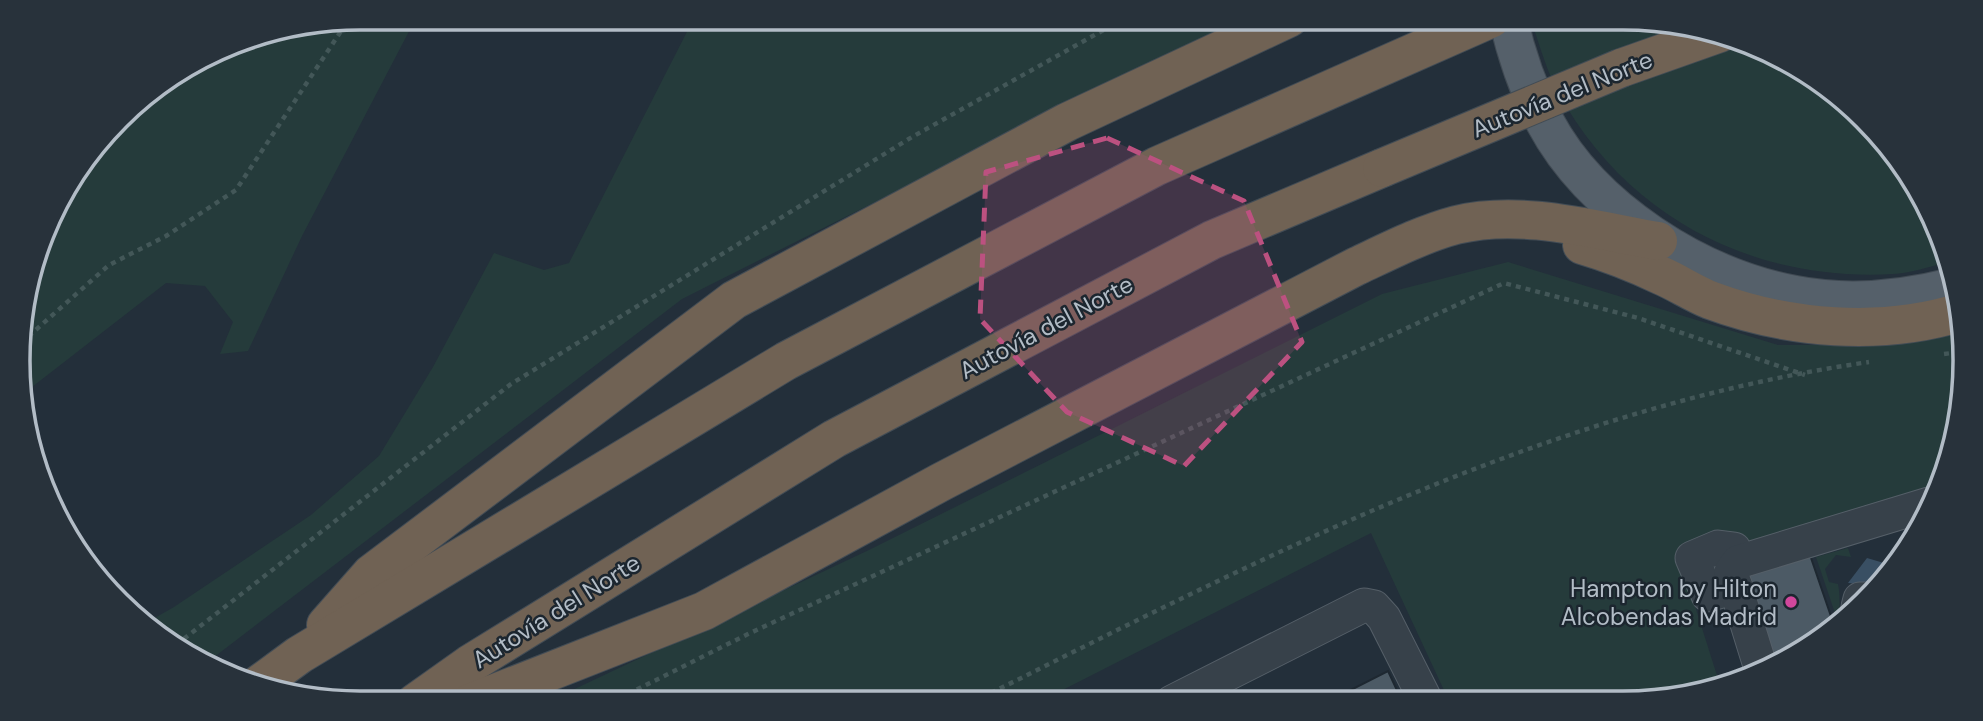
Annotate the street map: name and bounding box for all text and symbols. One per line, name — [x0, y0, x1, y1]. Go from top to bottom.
street label: Autovía del Norte — [1467, 44, 1657, 144]
street label: Autovía del Norte — [954, 268, 1138, 386]
street label: Autovía del Norte — [466, 547, 646, 675]
place label: Hampton by Hilton Alcobendas Madrid — [1561, 573, 1777, 632]
marker: Hampton by Hilton Alcobendas Madrid — [1783, 594, 1799, 610]

